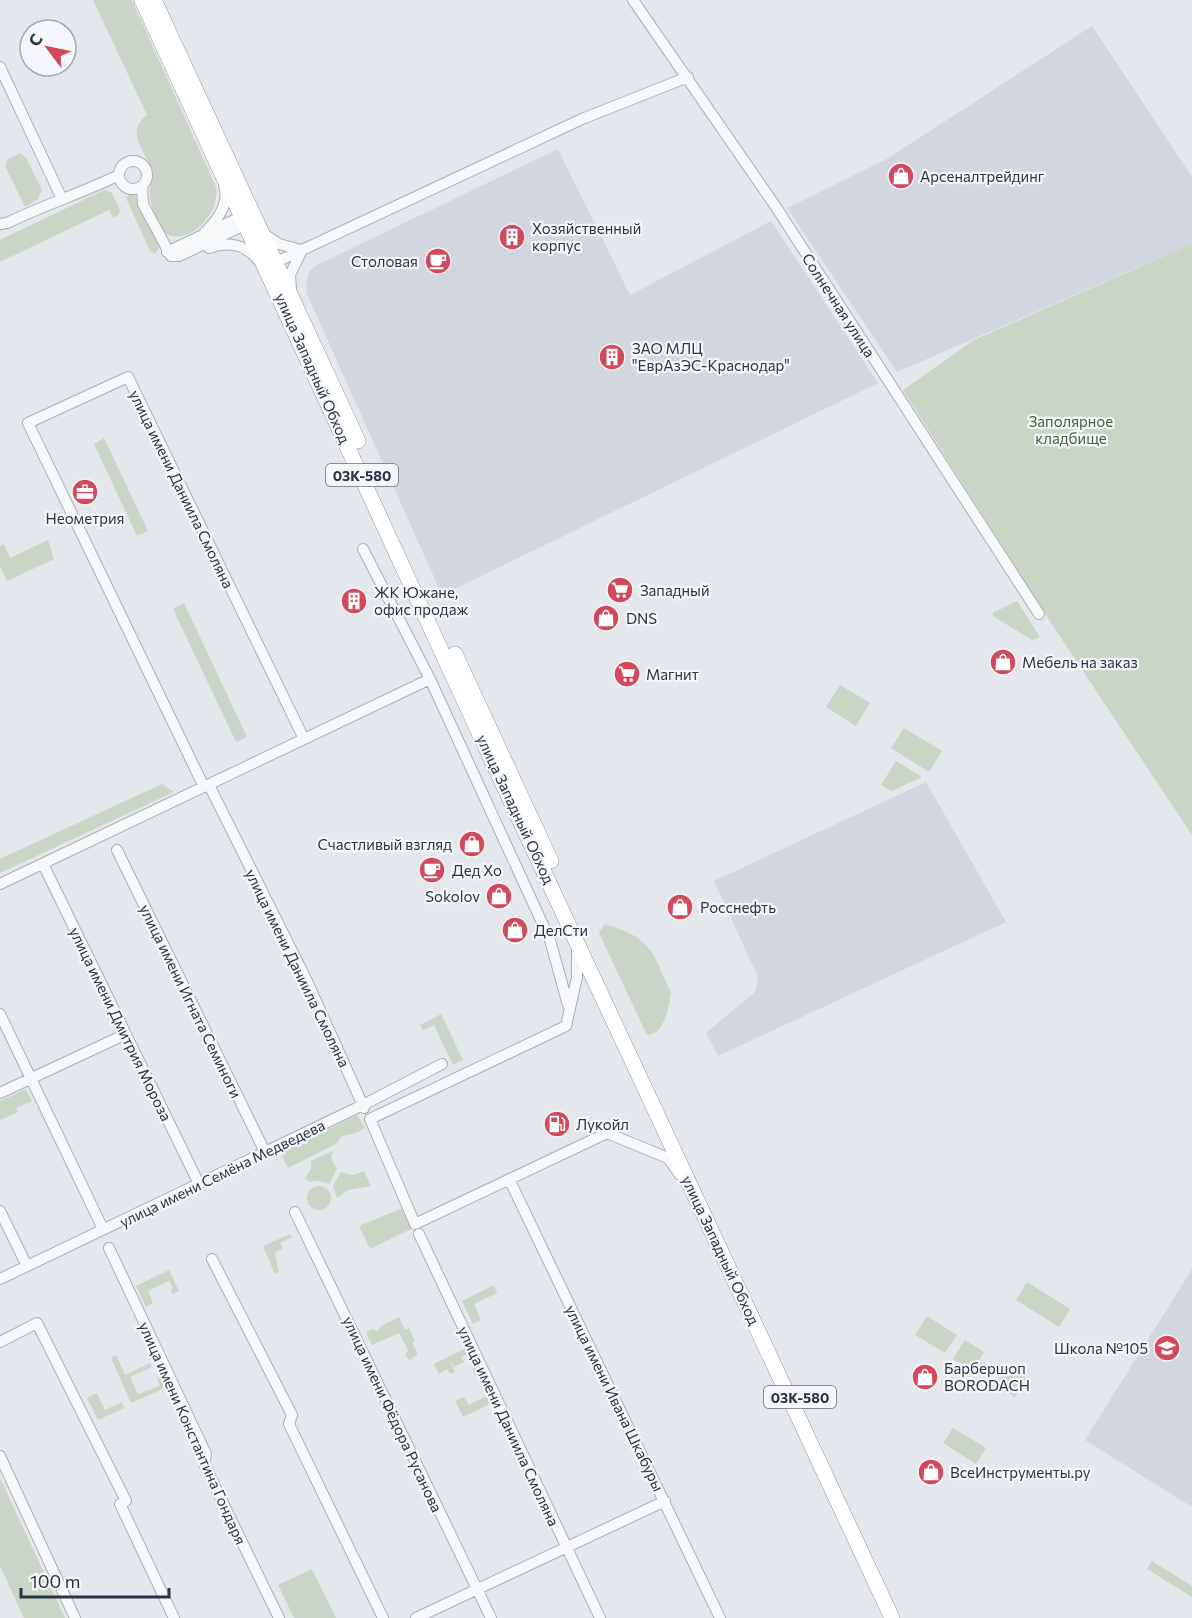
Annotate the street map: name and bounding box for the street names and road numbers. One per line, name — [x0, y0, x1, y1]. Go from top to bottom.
street label: Солнечная улица — [799, 250, 879, 360]
street label: улица Западный Обход — [272, 290, 354, 446]
street label: улица имени Даниила Смоляна — [126, 387, 238, 591]
road number: 03К-580 — [326, 464, 398, 486]
street label: улица Западный Обход — [473, 732, 559, 887]
street label: улица имени Даниила Смоляна — [242, 866, 354, 1070]
street label: улица имени Игната Семиноги — [136, 901, 246, 1101]
street label: улица имени Дмитрия Мороза — [66, 924, 176, 1124]
street label: улица имени Семёна Медведева — [116, 1115, 328, 1231]
street label: улица Западный Обход — [678, 1173, 764, 1328]
street label: улица имени Ивана Шкабуры — [562, 1302, 668, 1494]
street label: улица имени Фёдора Русанова — [340, 1313, 446, 1515]
street label: улица имени Константина Гондаря — [136, 1319, 250, 1547]
street label: улица имени Даниила Смоляна — [455, 1323, 563, 1529]
road number: 03К-580 — [764, 1386, 836, 1408]

